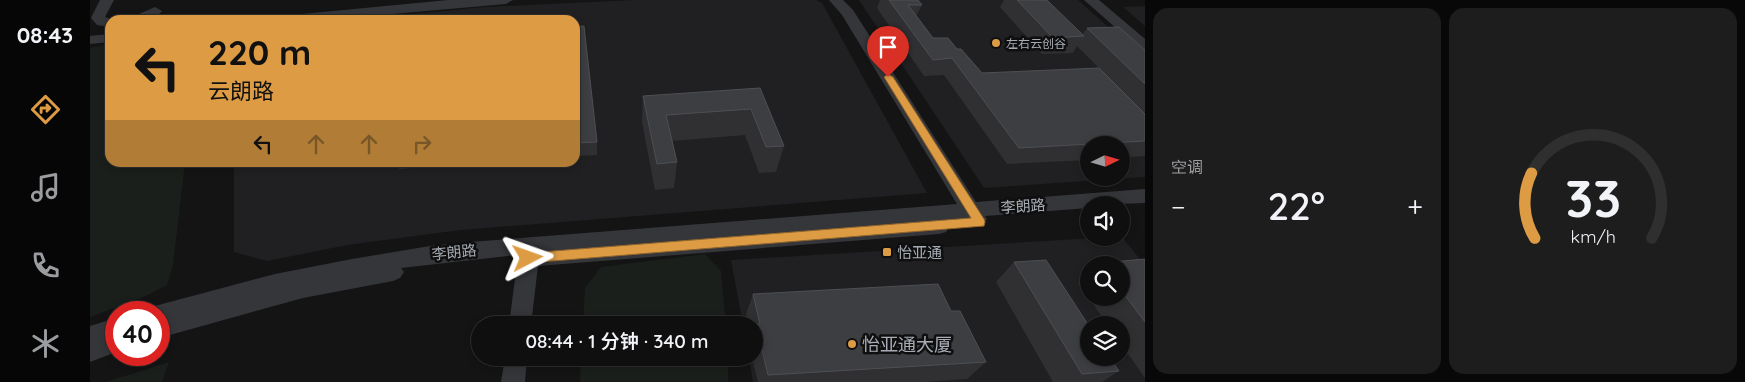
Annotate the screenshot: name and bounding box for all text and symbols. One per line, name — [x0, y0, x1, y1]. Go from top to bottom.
text: 08:43 — [17, 21, 73, 49]
pin — [867, 26, 909, 77]
text: 220 m — [208, 30, 311, 74]
icon: arrive — [874, 33, 902, 61]
icon: left — [125, 35, 190, 100]
place label: 左右云创谷 — [1006, 36, 1066, 51]
marker: 左右云创谷 — [990, 37, 1002, 49]
text: 云朗路 — [208, 77, 274, 105]
icon: directions — [28, 92, 63, 127]
icon: left — [249, 130, 277, 158]
icon: ahead — [302, 130, 330, 158]
icon: ahead — [355, 130, 383, 158]
icon: right — [408, 130, 436, 158]
north arrow — [1080, 136, 1130, 186]
map controls — [1080, 136, 1130, 366]
text: 空调 — [1171, 157, 1203, 177]
text: 33 — [1565, 165, 1621, 230]
icon: music — [28, 170, 63, 205]
text: 22° — [1268, 182, 1325, 230]
text: − — [1171, 189, 1186, 224]
text: + — [1407, 189, 1423, 224]
street label: 李朗路 — [1000, 195, 1046, 217]
button: sound — [1080, 196, 1130, 246]
text: km/h — [1570, 225, 1616, 247]
position arrow — [501, 231, 553, 283]
street label: 李朗路 — [431, 240, 477, 264]
place label: 怡亚通 — [897, 243, 942, 262]
marker: 怡亚通 — [881, 246, 893, 258]
icon: phone — [28, 248, 63, 283]
button: search — [1080, 256, 1130, 306]
speed limit sign: 40 — [105, 301, 170, 366]
button: layers — [1080, 316, 1130, 366]
icon: climate — [28, 326, 63, 361]
text: 08:44 · 1 分钟 · 340 m — [525, 329, 709, 353]
place label: 怡亚通大厦 — [862, 333, 952, 356]
marker: 怡亚通大厦 — [846, 338, 858, 350]

